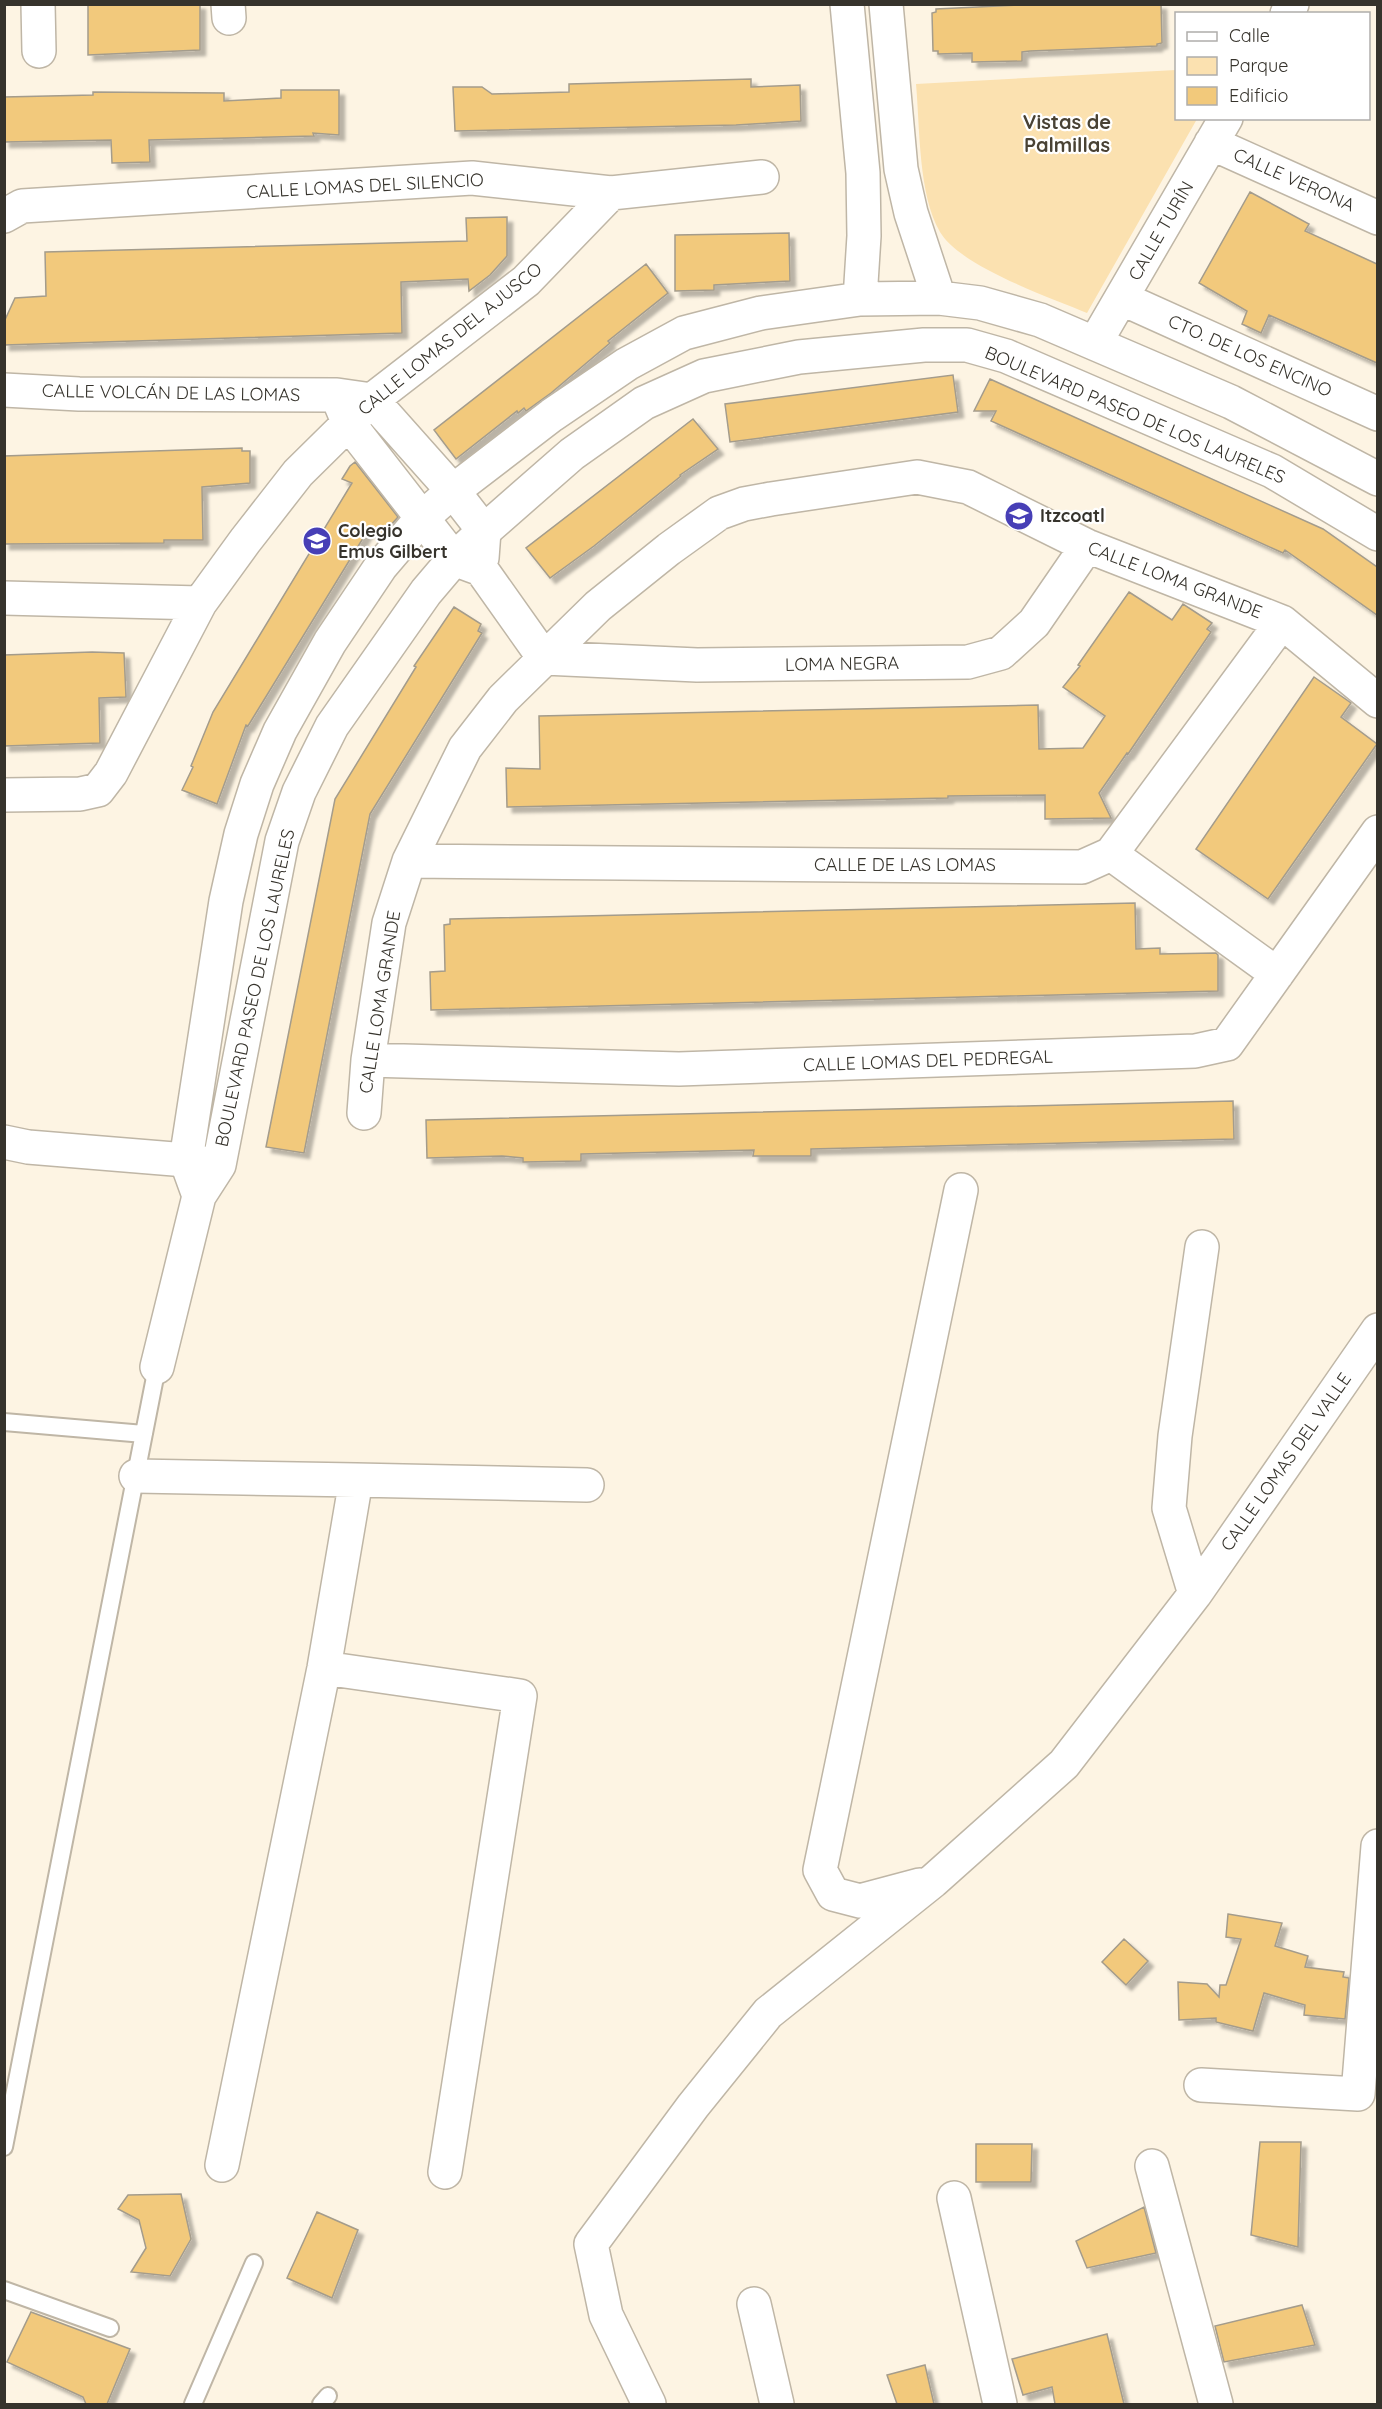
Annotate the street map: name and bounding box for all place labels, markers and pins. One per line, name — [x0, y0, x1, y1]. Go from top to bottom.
school or university icon: Itzcoatl — [1003, 500, 1035, 532]
place label: Itzcoatl — [1040, 504, 1105, 527]
place label: Colegio Emus Gilbert — [338, 519, 448, 563]
school or university icon: Colegio Emus Gilbert — [301, 525, 333, 557]

